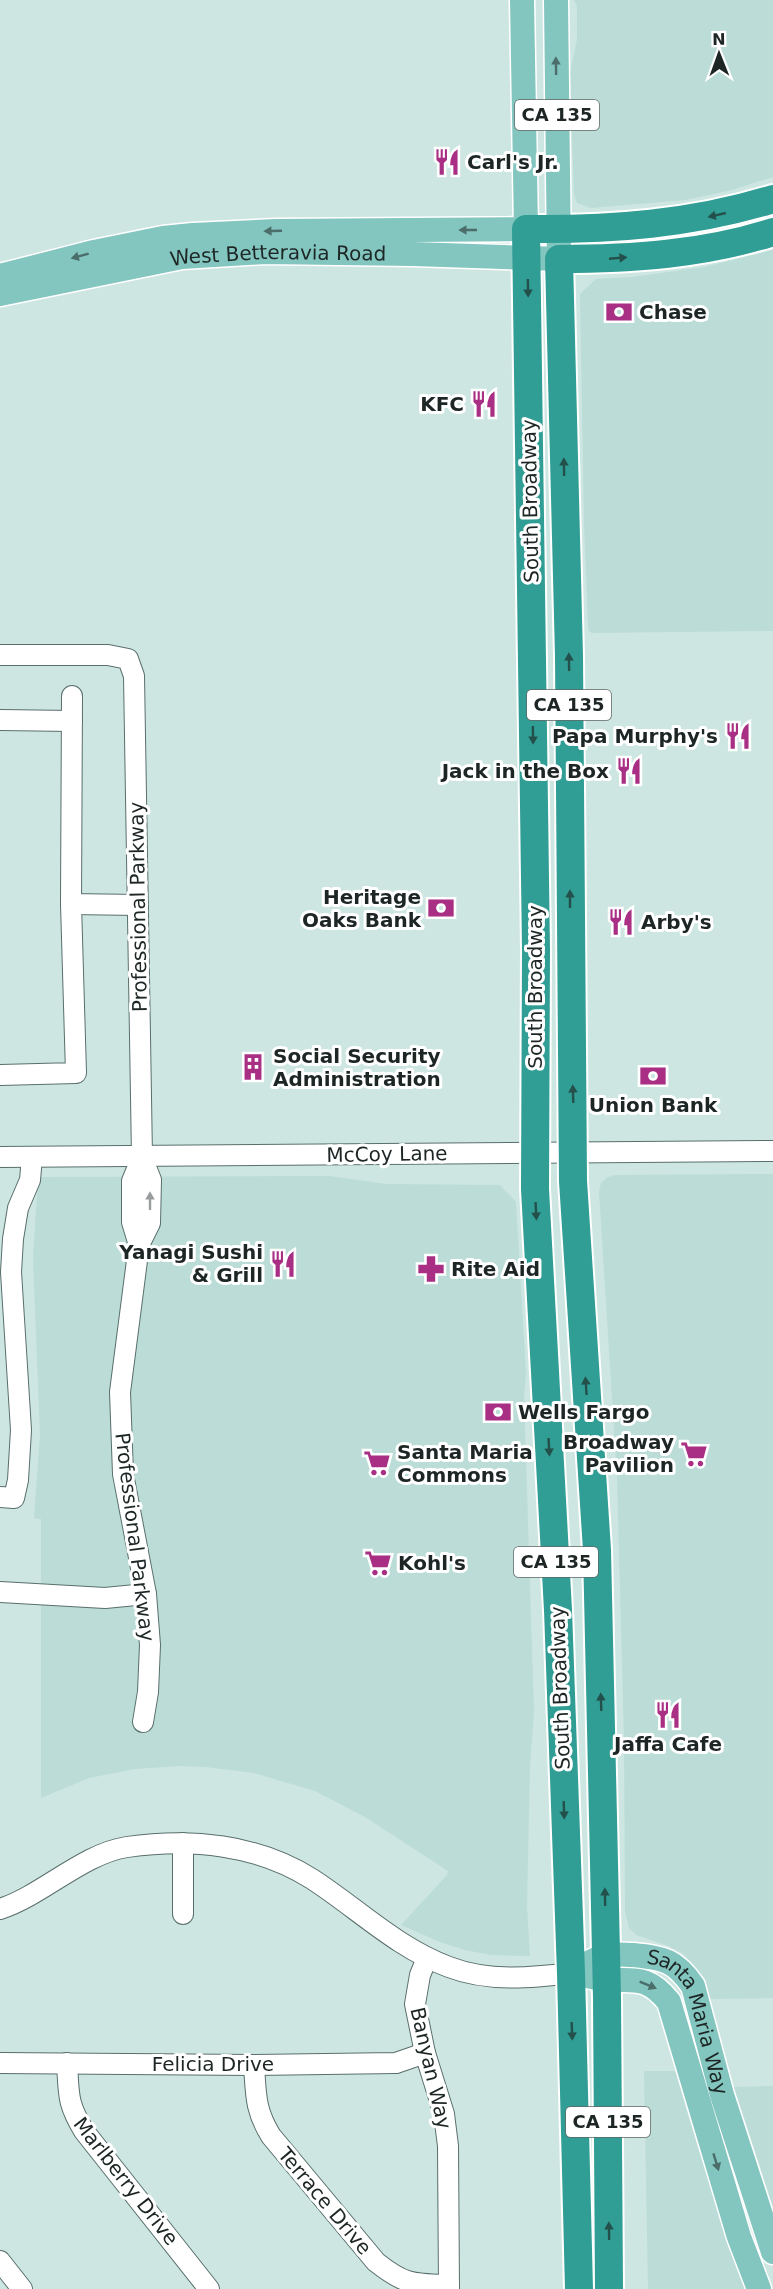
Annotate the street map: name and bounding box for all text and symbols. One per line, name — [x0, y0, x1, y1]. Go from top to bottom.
north arrow — [689, 24, 749, 84]
text: N — [712, 30, 726, 49]
one-way arrow — [551, 56, 561, 75]
road number: CA 135 — [515, 100, 599, 130]
restaurant icon: Carl's Jr. — [432, 147, 462, 177]
place label: Carl's Jr. — [467, 150, 559, 174]
one-way arrow — [707, 210, 726, 220]
one-way arrow — [458, 225, 477, 234]
one-way arrow — [263, 227, 282, 236]
street label: West Betteravia Road — [168, 240, 386, 271]
one-way arrow — [71, 251, 89, 261]
one-way arrow — [608, 253, 627, 263]
one-way arrow — [523, 278, 532, 297]
bank icon: Chase — [604, 297, 634, 327]
place label: Chase — [639, 300, 707, 324]
restaurant icon: KFC — [469, 389, 499, 419]
place label: KFC — [420, 392, 464, 416]
street label: South Broadway — [517, 419, 543, 583]
one-way arrow — [559, 457, 569, 476]
one-way arrow — [564, 652, 574, 671]
road number: CA 135 — [527, 690, 611, 720]
restaurant icon: Papa Murphy's — [723, 721, 753, 751]
place label: Papa Murphy's — [552, 724, 718, 748]
one-way arrow — [528, 725, 537, 744]
restaurant icon: Jack in the Box — [614, 756, 644, 786]
place label: Jack in the Box — [440, 759, 609, 783]
street label: Professional Parkway — [124, 802, 152, 1012]
place label: Heritage Oaks Bank — [302, 885, 422, 932]
one-way arrow — [565, 889, 575, 908]
bank icon: Heritage Oaks Bank — [426, 893, 456, 923]
street label: South Broadway — [523, 905, 547, 1069]
restaurant icon: Arby's — [606, 907, 636, 937]
place label: Arby's — [641, 910, 712, 934]
place label: Social Security Administration — [273, 1044, 441, 1091]
building icon: Social Security Administration — [238, 1052, 268, 1082]
bank icon: Union Bank — [638, 1061, 668, 1091]
one-way arrow — [569, 1084, 578, 1103]
place label: Union Bank — [589, 1093, 718, 1117]
street label: McCoy Lane — [326, 1141, 448, 1167]
one-way arrow — [146, 1192, 155, 1211]
one-way arrow — [531, 1201, 540, 1220]
place label: Yanagi Sushi & Grill — [118, 1240, 263, 1287]
restaurant icon: Yanagi Sushi & Grill — [268, 1249, 298, 1279]
pharmacy icon: Rite Aid — [416, 1254, 446, 1284]
place label: Rite Aid — [451, 1257, 540, 1281]
one-way arrow — [582, 1377, 591, 1396]
bank icon: Wells Fargo — [483, 1397, 513, 1427]
place label: Wells Fargo — [518, 1400, 649, 1424]
place label: Broadway Pavilion — [563, 1430, 674, 1477]
street label: Professional Parkway — [110, 1431, 160, 1643]
one-way arrow — [544, 1438, 553, 1457]
supermarket icon: Broadway Pavilion — [679, 1439, 709, 1469]
place label: Santa Maria Commons — [397, 1440, 533, 1487]
supermarket icon: Santa Maria Commons — [362, 1448, 392, 1478]
road number: CA 135 — [514, 1547, 598, 1577]
supermarket icon: Kohl's — [363, 1548, 393, 1578]
place label: Kohl's — [398, 1551, 466, 1575]
street label: South Broadway — [545, 1606, 575, 1770]
one-way arrow — [597, 1692, 606, 1711]
restaurant icon: Jaffa Cafe — [653, 1700, 683, 1730]
place label: Jaffa Cafe — [612, 1732, 722, 1756]
one-way arrow — [560, 1800, 569, 1819]
one-way arrow — [600, 1887, 610, 1906]
street label: Santa Maria Way — [645, 1945, 733, 2098]
one-way arrow — [640, 1980, 658, 1990]
street label: Banyan Way — [405, 2005, 457, 2131]
one-way arrow — [567, 2022, 577, 2041]
street label: Felicia Drive — [152, 2052, 274, 2076]
road number: CA 135 — [566, 2107, 650, 2137]
street label: Marlberry Drive — [69, 2112, 183, 2250]
street label: Terrace Drive — [273, 2142, 377, 2259]
one-way arrow — [712, 2153, 722, 2171]
one-way arrow — [604, 2221, 614, 2240]

